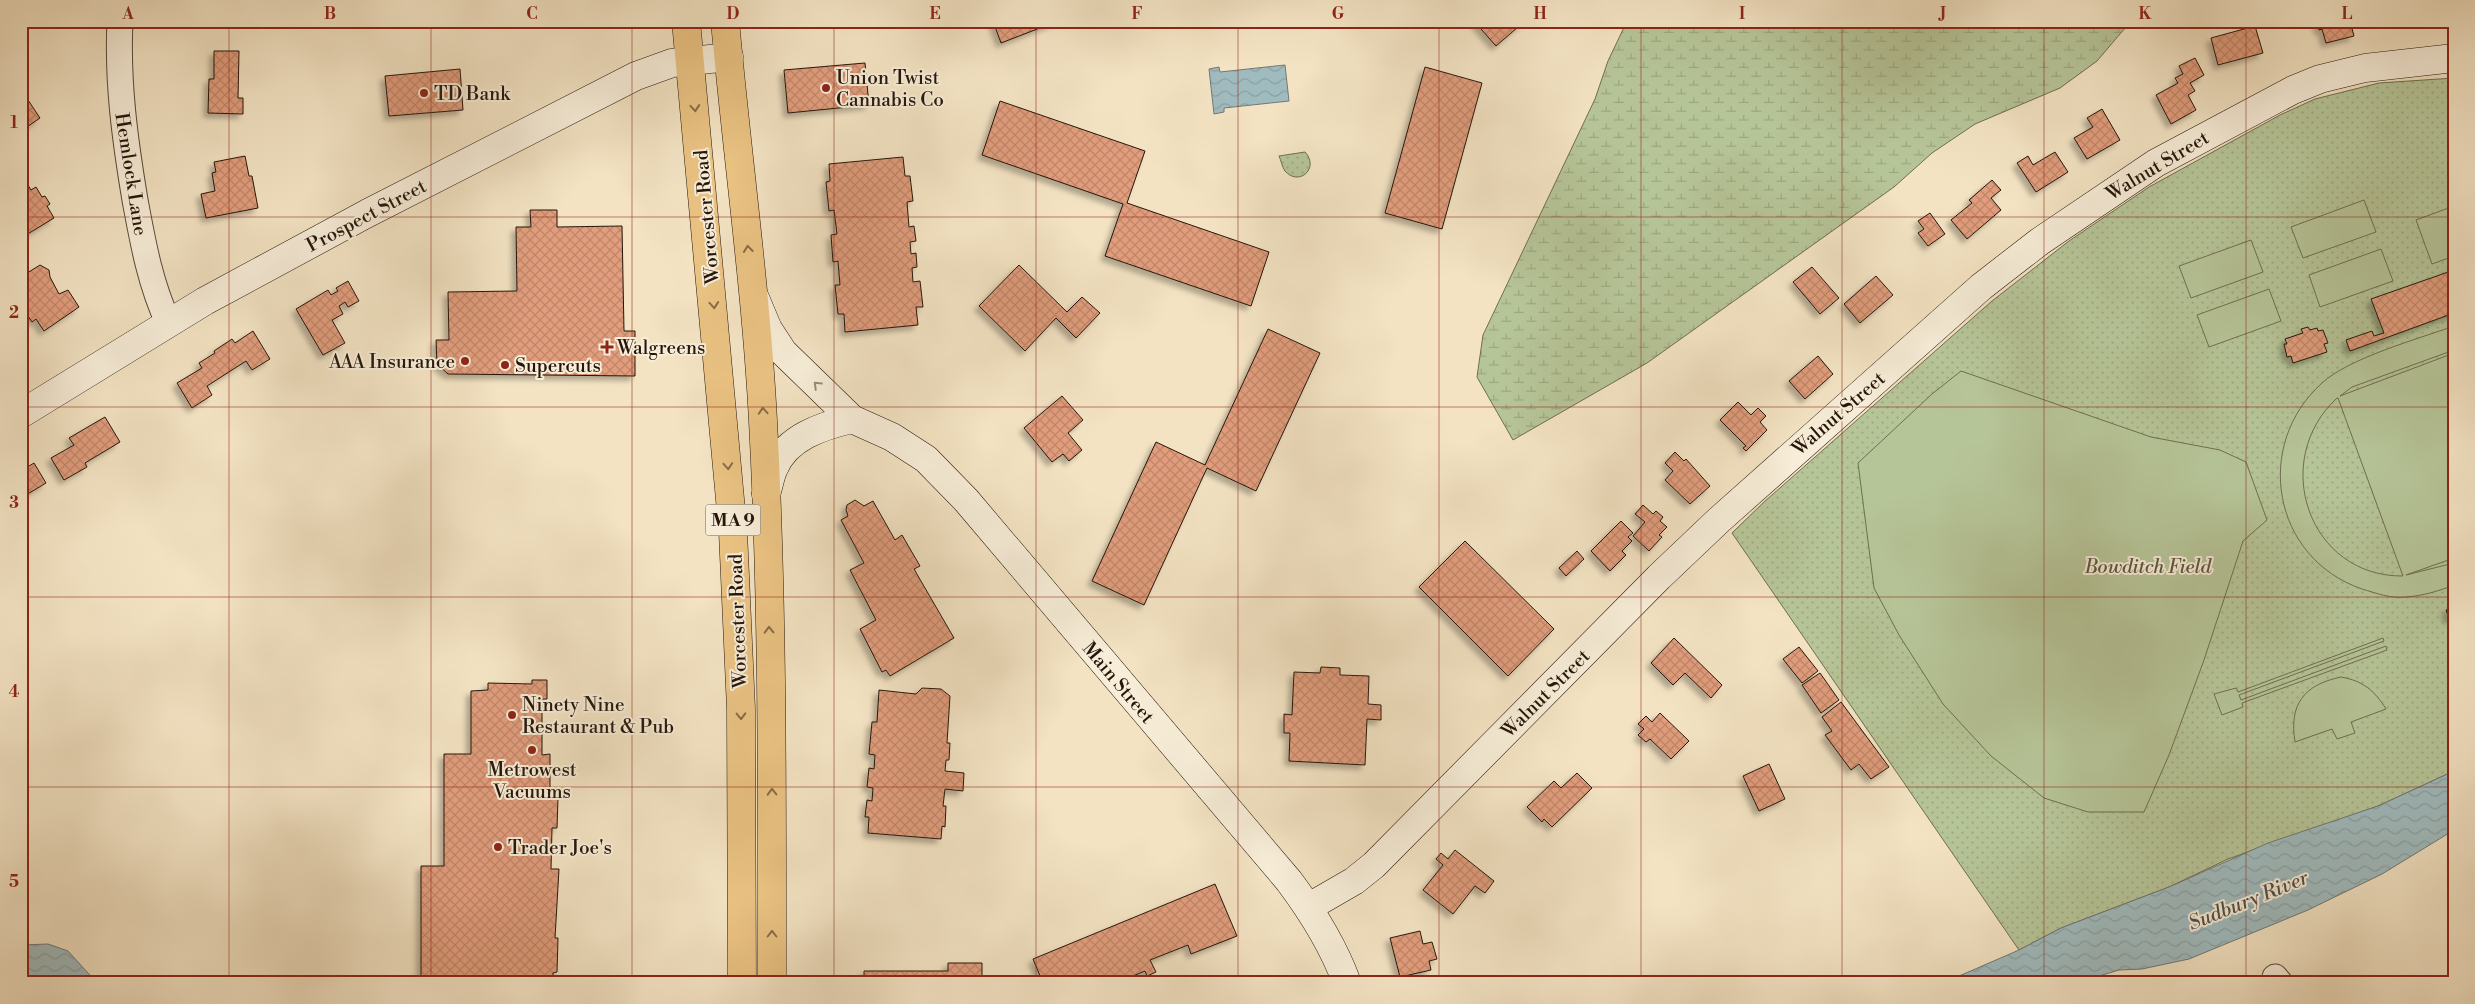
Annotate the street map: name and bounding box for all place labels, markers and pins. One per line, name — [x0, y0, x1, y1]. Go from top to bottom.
place label: Union Twist Cannabis Co — [836, 66, 944, 112]
place label: TD Bank — [434, 82, 511, 106]
marker: Union Twist Cannabis Co — [820, 82, 832, 94]
marker: TD Bank — [418, 87, 430, 99]
place label: Walgreens — [616, 336, 705, 360]
marker: Walgreens — [601, 341, 613, 353]
place label: AAA Insurance — [328, 350, 455, 374]
place label: Supercuts — [515, 354, 601, 378]
marker: AAA Insurance — [459, 355, 471, 367]
marker: Supercuts — [499, 359, 511, 371]
place label: Ninety Nine Restaurant & Pub — [522, 693, 674, 739]
marker: Ninety Nine Restaurant & Pub — [506, 709, 518, 721]
marker: Metrowest Vacuums — [526, 744, 538, 756]
place label: Metrowest Vacuums — [487, 758, 577, 804]
place label: Trader Joe's — [508, 836, 612, 860]
marker: Trader Joe's — [492, 841, 504, 853]

